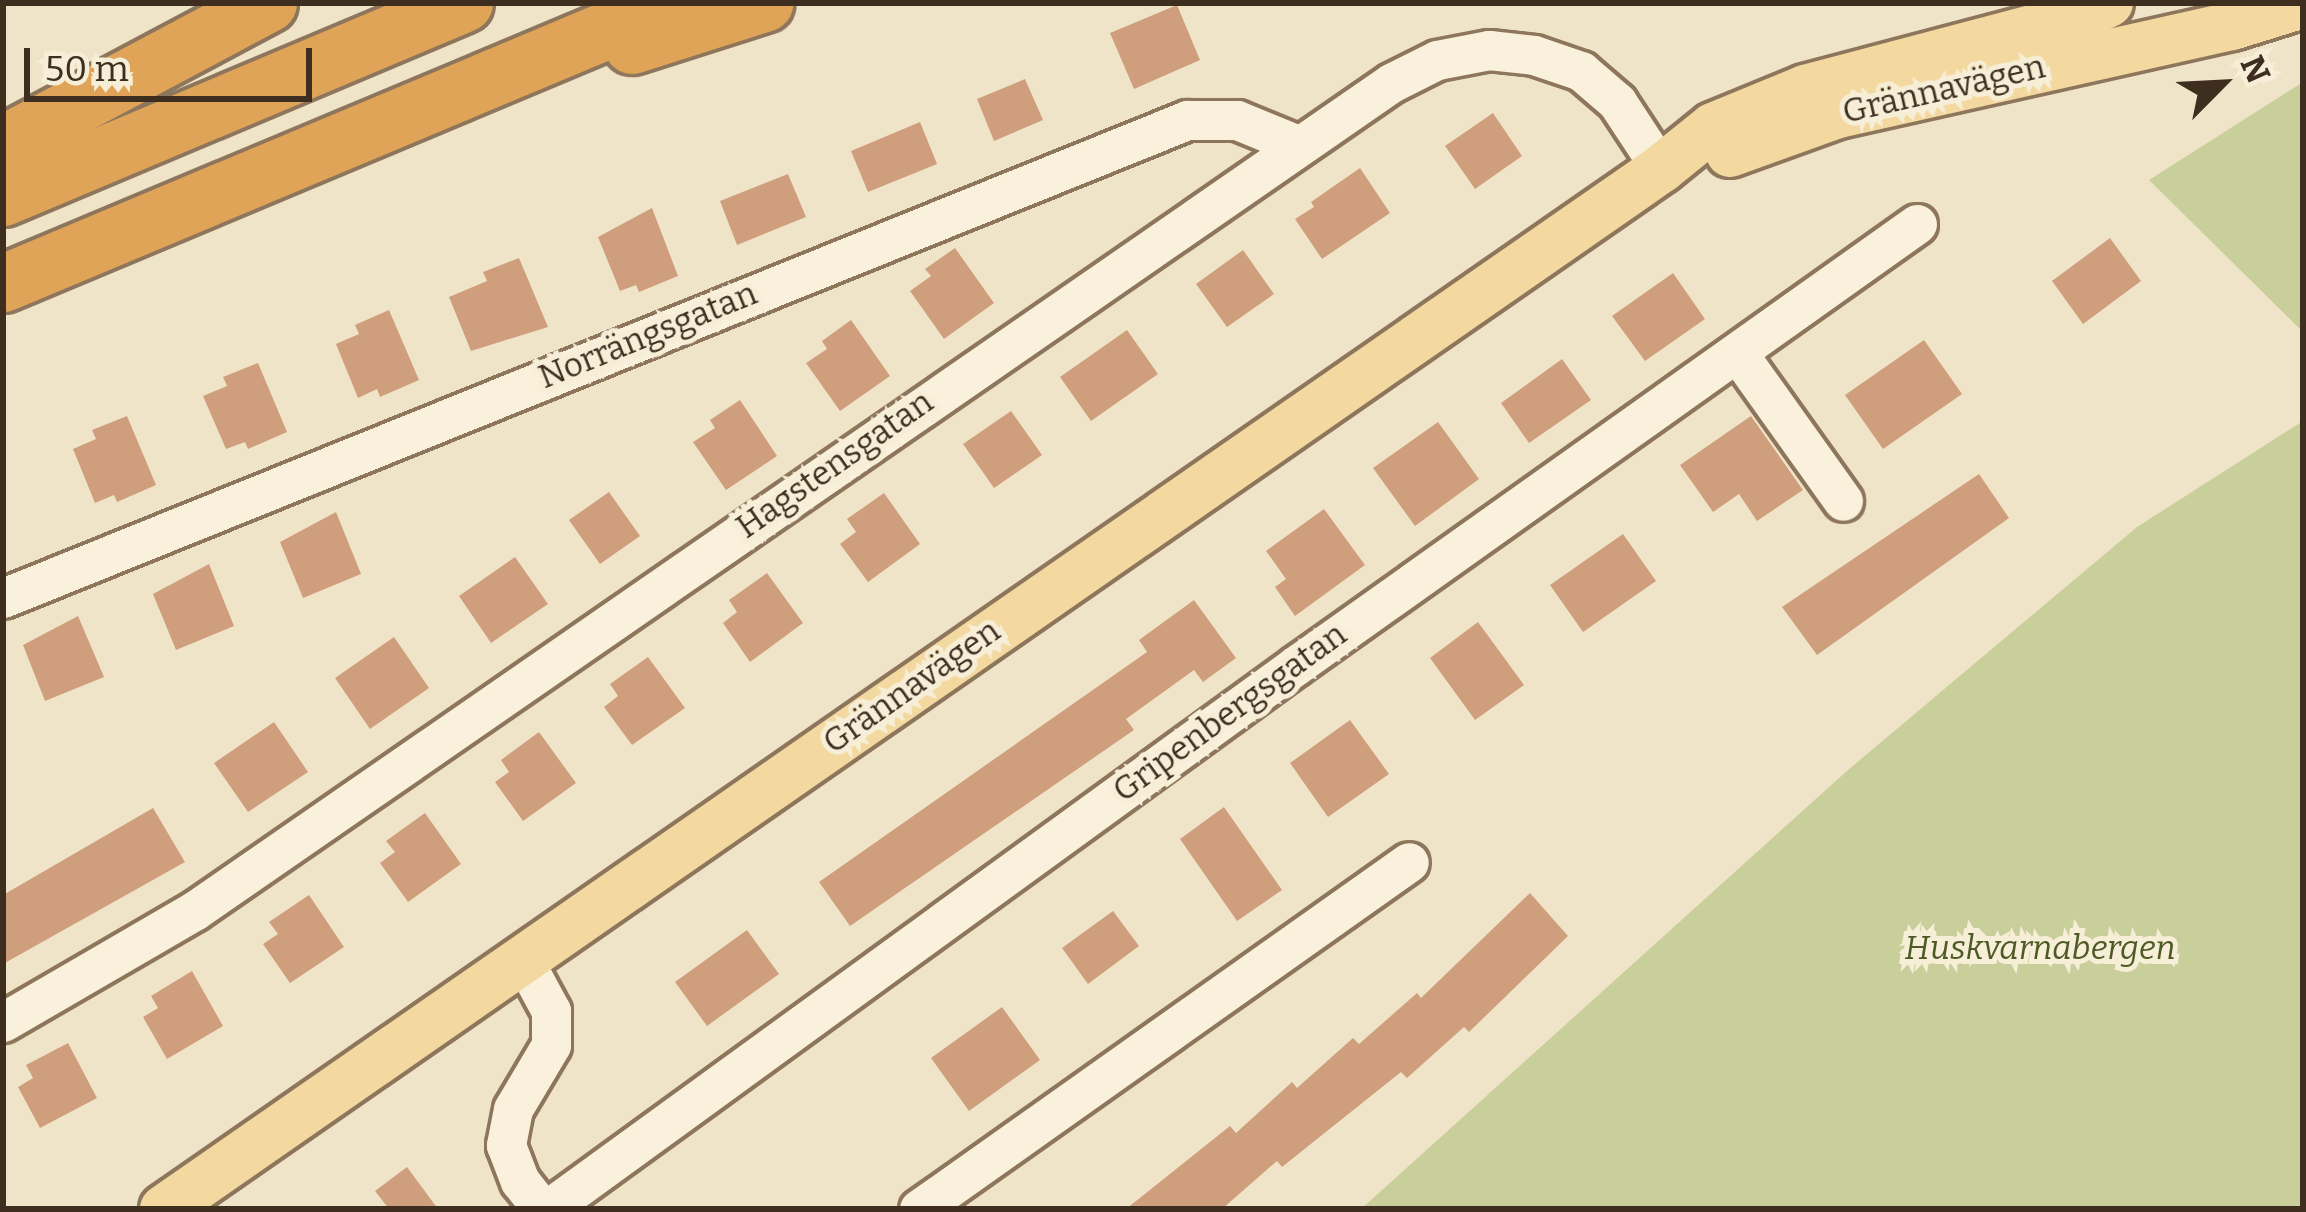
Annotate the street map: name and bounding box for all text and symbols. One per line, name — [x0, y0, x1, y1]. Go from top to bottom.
scale bar — [30, 24, 318, 98]
north arrow — [2162, 24, 2282, 144]
text: 50 m — [45, 47, 129, 91]
street label: Grännavägen — [1839, 47, 2049, 133]
text: N — [2231, 50, 2278, 89]
street label: Norrängsgatan — [533, 274, 763, 398]
street label: Hagstensgatan — [729, 383, 941, 547]
street label: Grännavägen — [816, 611, 1008, 763]
street label: Gripenbergsgatan — [1106, 615, 1354, 811]
park label: Huskvarnabergen — [1905, 929, 2175, 969]

